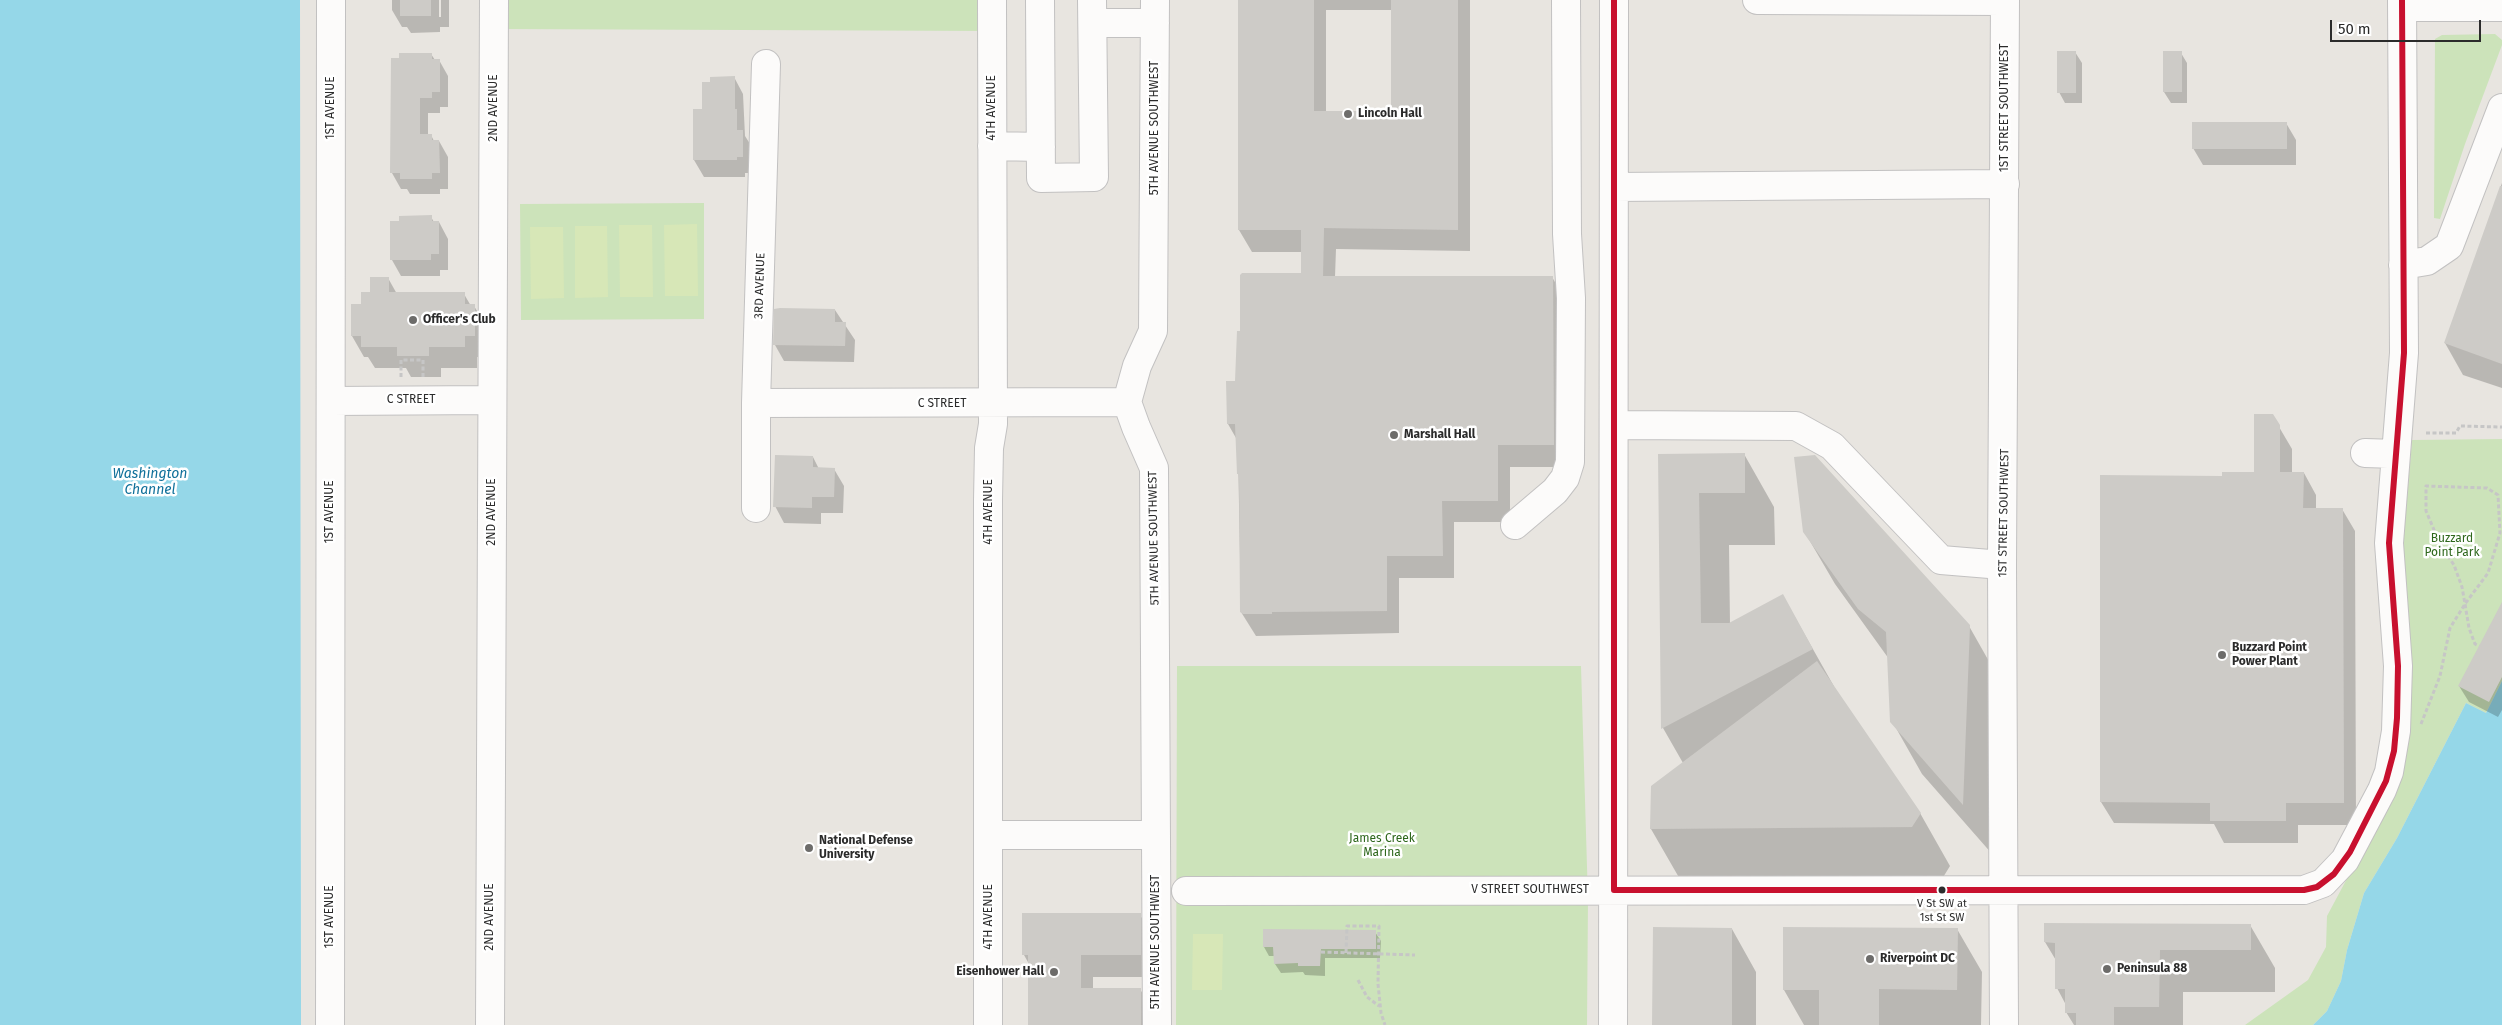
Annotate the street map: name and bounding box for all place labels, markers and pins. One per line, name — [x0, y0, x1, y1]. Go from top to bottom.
place label: Lincoln Hall — [1358, 107, 1422, 121]
marker: Lincoln Hall — [1342, 108, 1354, 120]
place label: Officer's Club — [423, 313, 496, 327]
marker: Officer's Club — [407, 314, 419, 326]
place label: Marshall Hall — [1404, 428, 1475, 442]
marker: Marshall Hall — [1388, 429, 1400, 441]
place label: Buzzard Point Power Plant — [2232, 641, 2307, 669]
marker: Buzzard Point Power Plant — [2216, 649, 2228, 661]
place label: National Defense University — [819, 834, 913, 862]
marker: National Defense University — [803, 842, 815, 854]
marker: V St SW at 1st St SW — [1937, 885, 1947, 895]
place label: V St SW at 1st St SW — [1917, 897, 1967, 923]
place label: Riverpoint DC — [1880, 952, 1955, 966]
marker: Riverpoint DC — [1864, 953, 1876, 965]
place label: Peninsula 88 — [2117, 962, 2187, 976]
marker: Peninsula 88 — [2101, 963, 2113, 975]
place label: Eisenhower Hall — [956, 965, 1044, 979]
marker: Eisenhower Hall — [1048, 966, 1060, 978]

